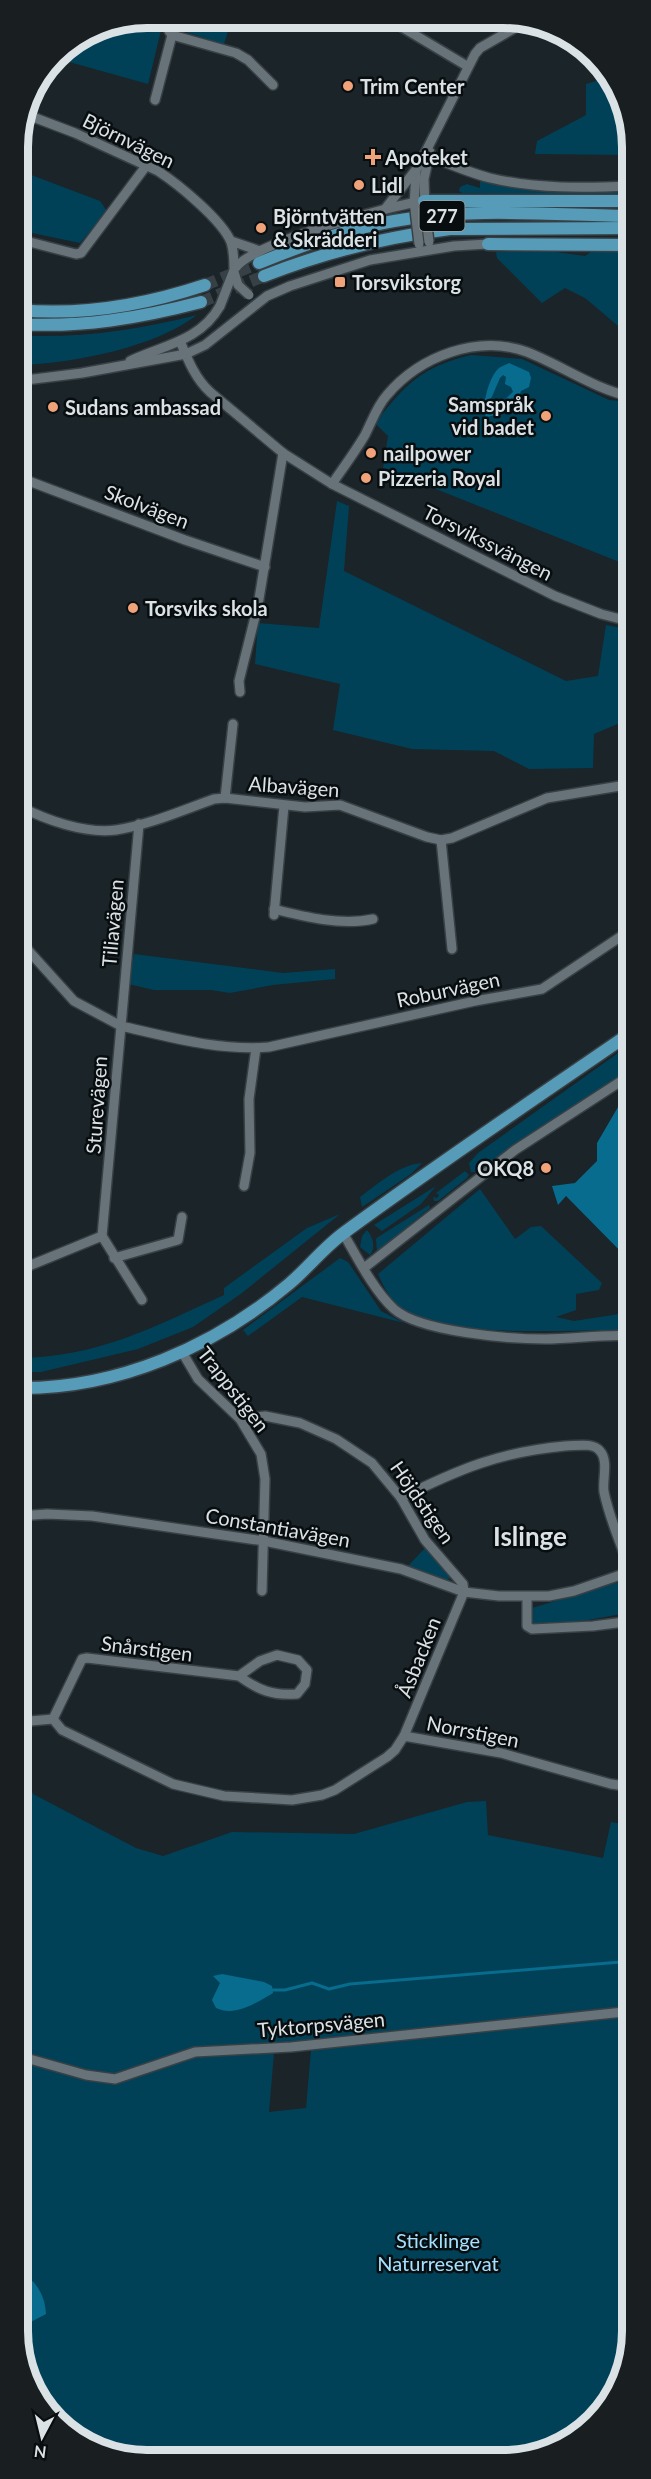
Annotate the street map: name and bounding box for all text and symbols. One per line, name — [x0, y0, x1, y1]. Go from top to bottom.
place label: Trim Center — [360, 74, 465, 98]
marker: Trim Center — [341, 79, 355, 93]
street label: Björnvägen — [79, 107, 179, 173]
place label: Apoteket — [384, 145, 468, 169]
marker: Apoteket — [366, 150, 380, 164]
place label: Lidl — [371, 173, 403, 197]
marker: Lidl — [352, 178, 366, 192]
road number: 277 — [420, 201, 464, 231]
place label: Björntvätten & Skrädderi — [273, 204, 385, 251]
marker: Björntvätten & Skrädderi — [254, 221, 268, 235]
place label: Torsvikstorg — [352, 270, 461, 294]
marker: Torsvikstorg — [333, 275, 347, 289]
place label: Samspråk vid badet — [448, 392, 535, 439]
place label: Sudans ambassad — [65, 395, 221, 419]
marker: Sudans ambassad — [46, 400, 60, 414]
marker: Samspråk vid badet — [539, 409, 553, 423]
place label: nailpower — [383, 441, 472, 465]
marker: nailpower — [364, 446, 378, 460]
place label: Pizzeria Royal — [378, 466, 501, 490]
marker: Pizzeria Royal — [359, 471, 373, 485]
street label: Skolvägen — [101, 479, 193, 533]
street label: Torsvikssvängen — [419, 499, 557, 585]
place label: Torsviks skola — [145, 596, 268, 620]
marker: Torsviks skola — [126, 601, 140, 615]
street label: Albavägen — [248, 771, 340, 801]
street label: Tiliavägen — [96, 878, 128, 968]
street label: Roburvägen — [394, 966, 502, 1012]
street label: Sturevägen — [81, 1055, 111, 1155]
place label: OKQ8 — [477, 1156, 534, 1180]
marker: OKQ8 — [539, 1161, 553, 1175]
street label: Trappstigen — [193, 1341, 275, 1437]
street label: Höjdstigen — [386, 1456, 460, 1548]
street label: Constantiavägen — [204, 1502, 352, 1552]
district label: Islinge — [493, 1520, 567, 1552]
street label: Åsbacken — [391, 1613, 445, 1701]
street label: Snårstigen — [100, 1630, 194, 1666]
street label: Norrstigen — [425, 1710, 521, 1752]
street label: Tyktorpsvägen — [256, 2006, 386, 2042]
park label: Sticklinge Naturreservat — [377, 2228, 499, 2275]
north arrow — [12, 2407, 72, 2467]
text: N — [33, 2442, 47, 2463]

